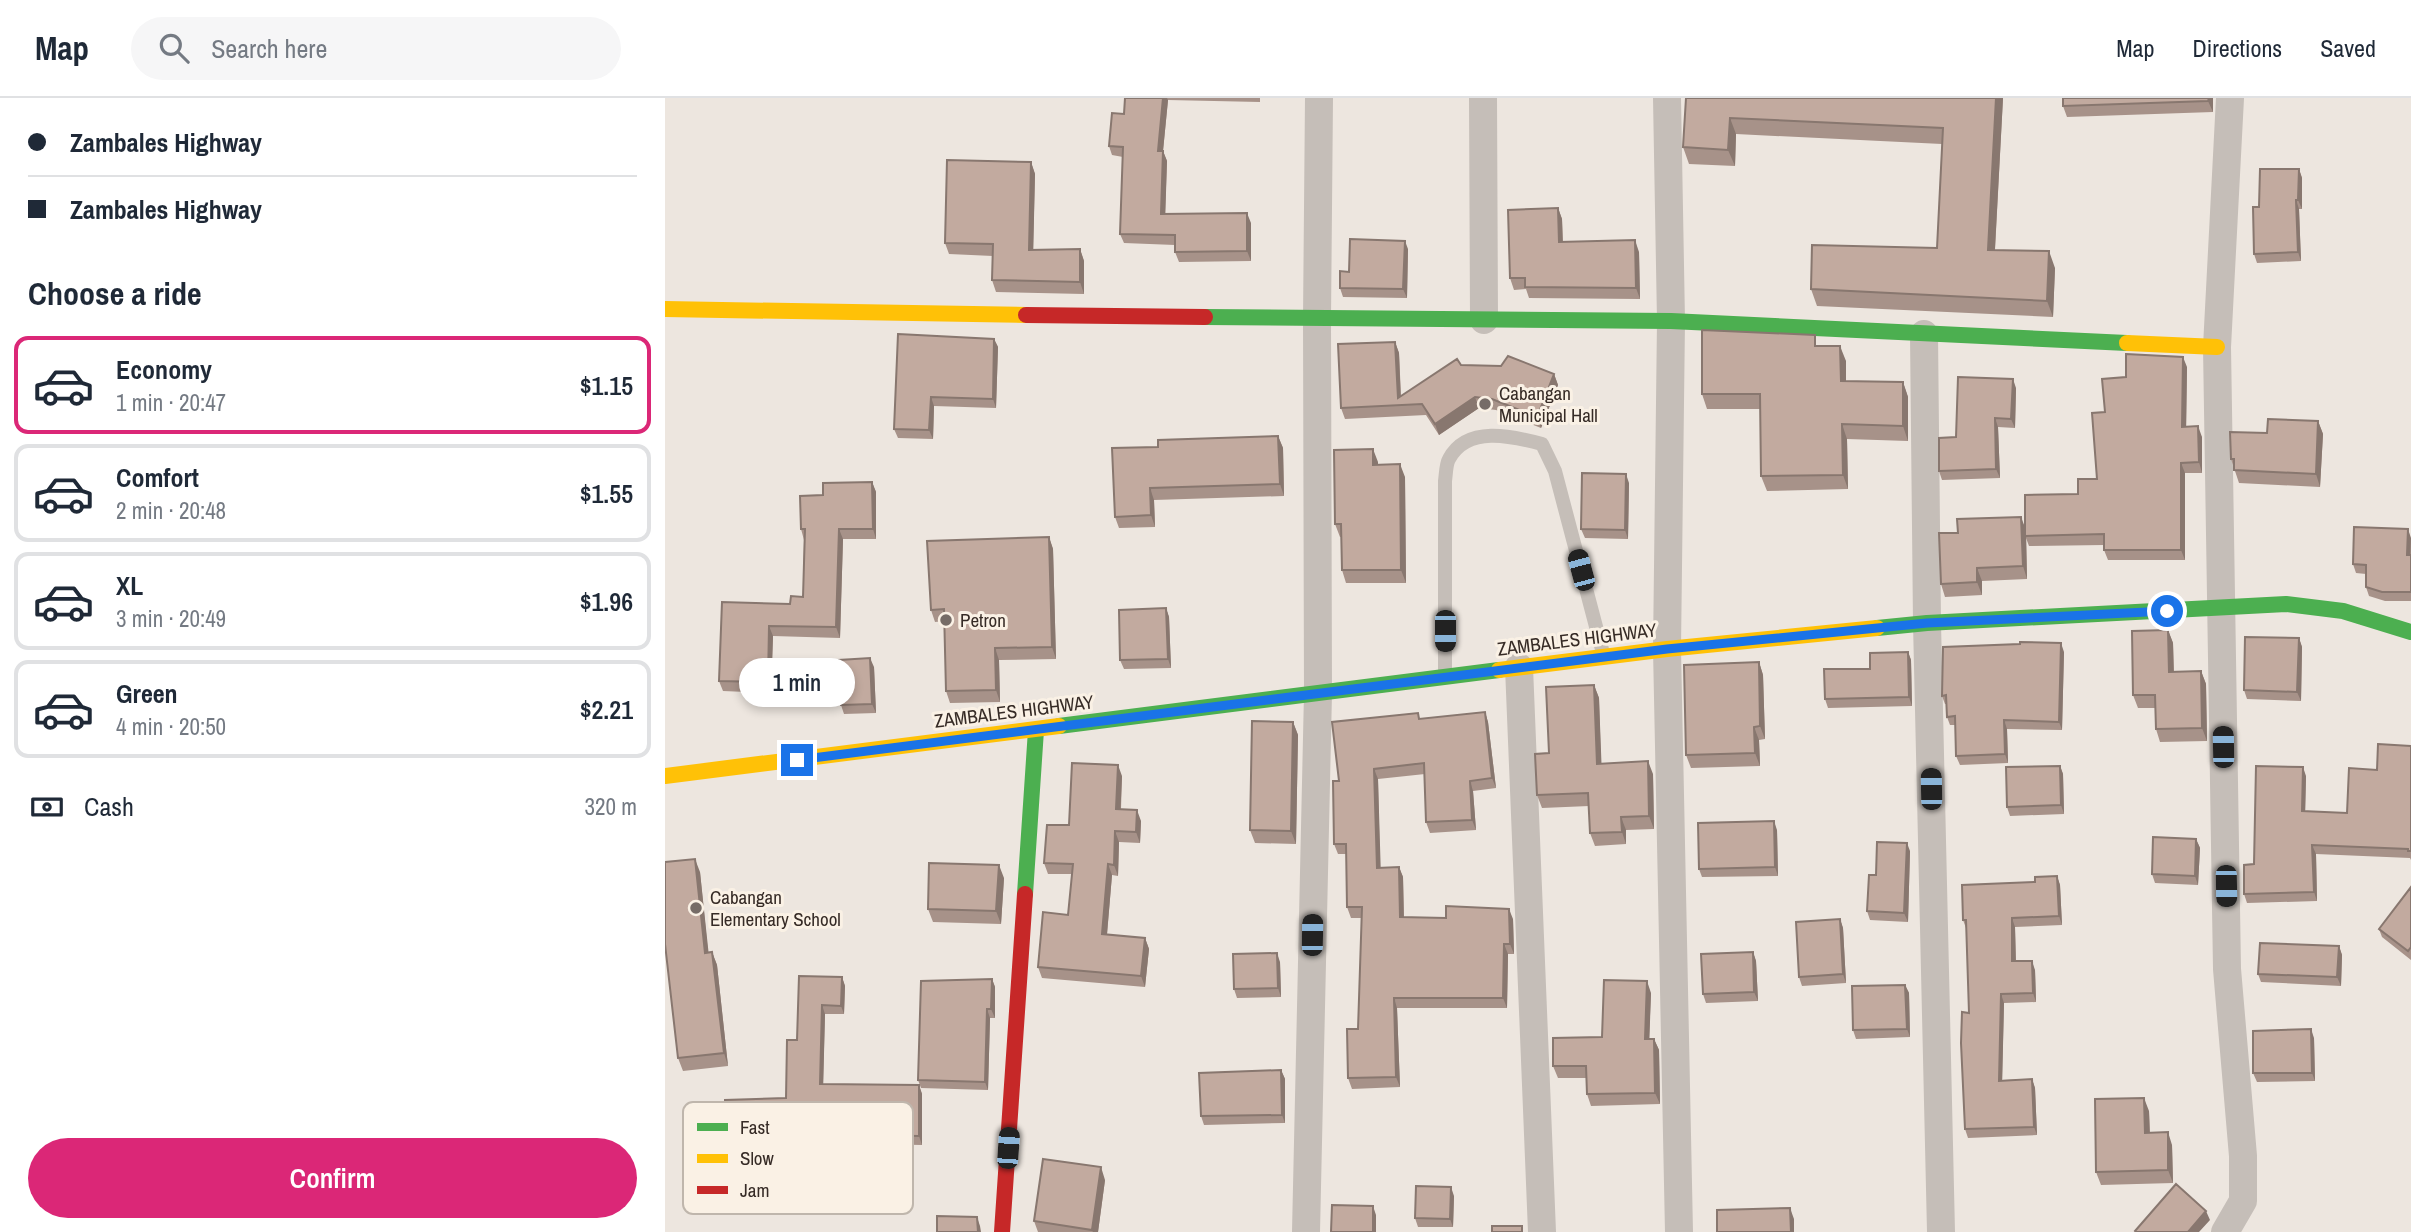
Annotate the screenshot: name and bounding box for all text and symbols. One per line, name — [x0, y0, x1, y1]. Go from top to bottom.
search box — [131, 17, 621, 80]
text: Map — [35, 26, 89, 70]
icon: search — [155, 29, 193, 67]
text: Search here — [211, 31, 327, 66]
text: Map — [2116, 32, 2154, 64]
text: Directions — [2192, 32, 2282, 64]
text: Saved — [2320, 32, 2376, 64]
text: Zambales Highway — [70, 125, 262, 160]
text: Zambales Highway — [70, 192, 262, 227]
text: Choose a ride — [28, 272, 202, 315]
text: Economy — [116, 352, 212, 387]
icon: car — [32, 354, 95, 417]
text: $1.15 — [580, 368, 633, 403]
place label: Cabangan Municipal Hall — [1499, 380, 1598, 428]
text: 1 min · 20:47 — [116, 387, 226, 418]
marker: Cabangan Municipal Hall — [1477, 396, 1493, 412]
text: Comfort — [116, 460, 199, 495]
icon: car — [32, 462, 95, 525]
text: $1.55 — [580, 476, 633, 511]
text: 2 min · 20:48 — [116, 495, 226, 526]
car — [1566, 547, 1597, 593]
text: XL — [116, 568, 143, 603]
icon: car — [32, 570, 95, 633]
text: $1.96 — [580, 584, 633, 619]
route start — [2151, 595, 2183, 627]
text: 3 min · 20:49 — [116, 603, 226, 634]
place label: Petron — [960, 607, 1006, 633]
car — [1435, 610, 1456, 652]
marker: Petron — [938, 612, 954, 628]
street label: ZAMBALES HIGHWAY — [1496, 616, 1659, 662]
callout: 1 min — [739, 658, 855, 708]
text: 1 min — [773, 667, 821, 698]
text: Green — [116, 676, 178, 711]
icon: car — [32, 678, 95, 741]
street label: ZAMBALES HIGHWAY — [933, 688, 1096, 734]
text: $2.21 — [580, 692, 633, 727]
text: 4 min · 20:50 — [116, 711, 226, 742]
car — [2213, 726, 2234, 768]
route end — [781, 744, 813, 776]
car — [1921, 768, 1942, 810]
icon: cash — [28, 788, 66, 826]
text: Cash — [84, 789, 134, 824]
text: 320 m — [585, 791, 637, 822]
car — [2216, 865, 2237, 907]
place label: Cabangan Elementary School — [710, 884, 841, 932]
marker: Cabangan Elementary School — [688, 900, 704, 916]
car — [1302, 914, 1323, 956]
legend — [683, 1102, 913, 1214]
text: Fast — [740, 1114, 770, 1140]
car — [997, 1126, 1020, 1170]
button: Confirm — [28, 1138, 637, 1218]
text: Slow — [740, 1145, 775, 1171]
text: Jam — [740, 1177, 769, 1203]

